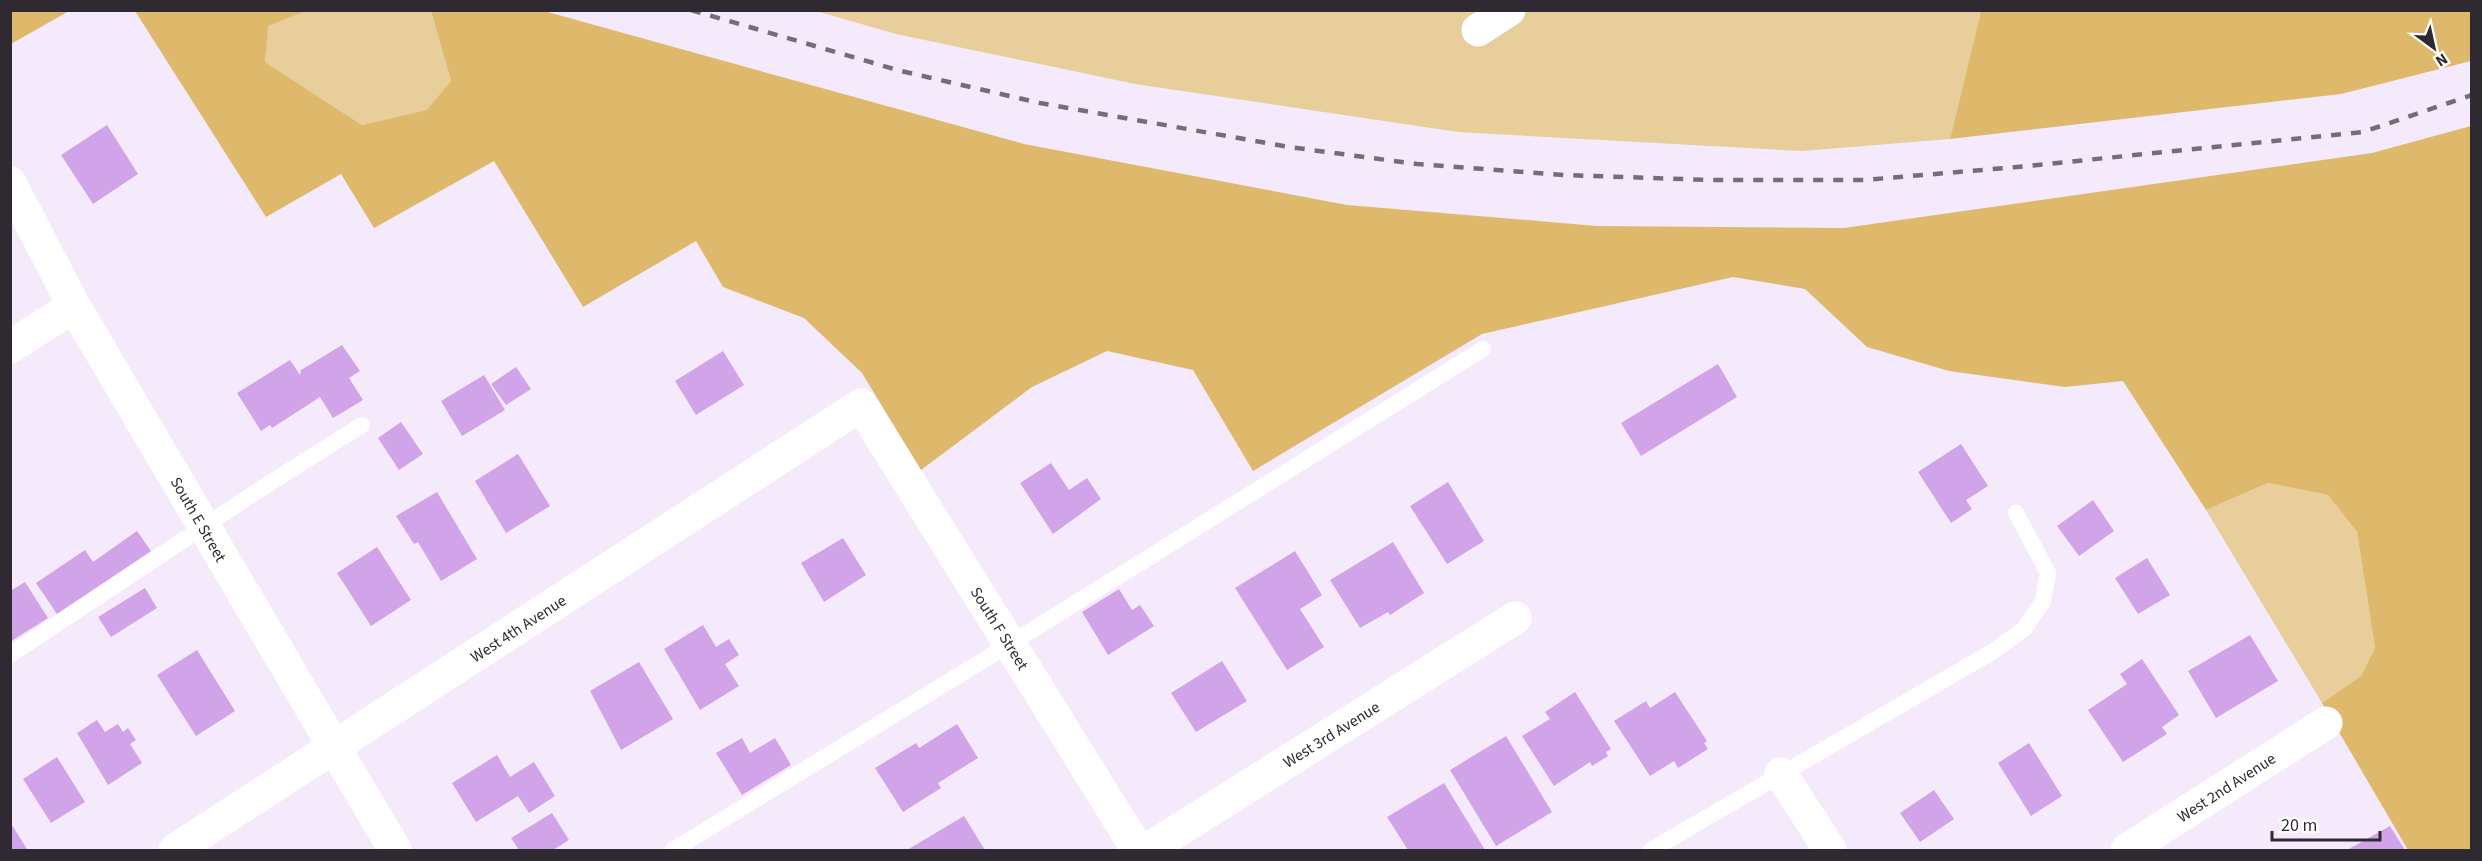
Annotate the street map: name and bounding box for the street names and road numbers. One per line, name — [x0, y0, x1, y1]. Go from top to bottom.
street label: South E Street — [165, 473, 232, 567]
street label: South F Street — [965, 583, 1034, 675]
street label: West 4th Avenue — [466, 590, 571, 668]
street label: West 3rd Avenue — [1279, 696, 1384, 773]
street label: West 2nd Avenue — [2173, 748, 2280, 828]

